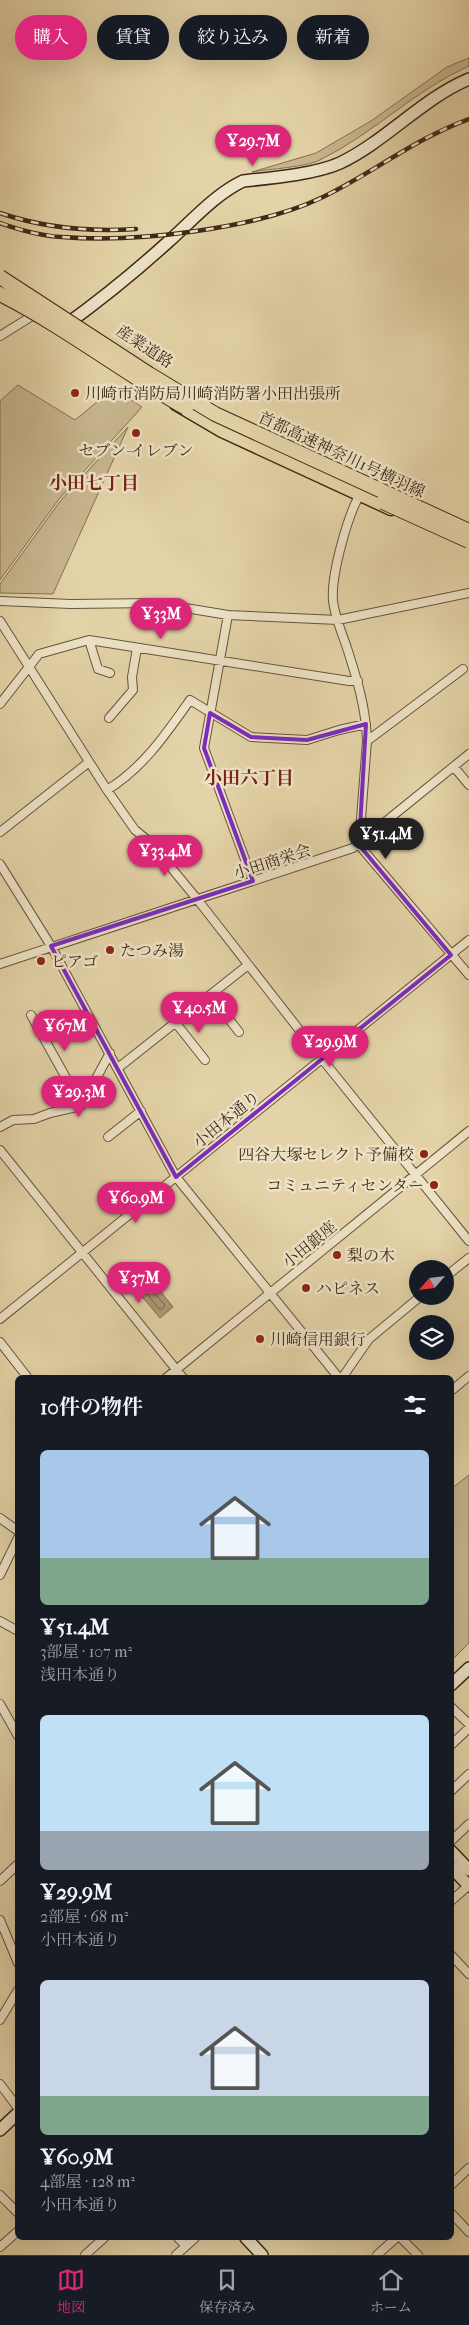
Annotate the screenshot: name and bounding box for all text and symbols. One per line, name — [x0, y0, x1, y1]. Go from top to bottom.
chip: 購入 — [15, 15, 87, 60]
chip: 賃貸 — [97, 15, 169, 60]
chip: 絞り込み — [179, 15, 287, 60]
chip: 新着 — [297, 15, 369, 60]
pin: ¥29.7M — [212, 124, 294, 167]
text: ¥29.7M — [226, 131, 280, 150]
street label: 産業道路 — [113, 321, 177, 372]
place label: 川崎市消防局川崎消防署小田出張所 — [85, 384, 341, 403]
marker: 川崎市消防局川崎消防署小田出張所 — [69, 387, 81, 399]
street label: 首都高速神奈川1号横羽線 — [255, 407, 428, 501]
marker: セブン-イレブン — [130, 427, 142, 439]
place label: セブン-イレブン — [79, 441, 193, 460]
district label: 小田七丁目 — [49, 473, 139, 494]
pin: ¥33M — [131, 598, 191, 640]
text: ¥33M — [141, 604, 181, 623]
district label: 小田六丁目 — [204, 768, 294, 789]
pin: ¥51.4M — [345, 818, 427, 860]
text: ¥51.4M — [360, 824, 412, 843]
pin: ¥33.4M — [124, 834, 206, 877]
street label: 小田商栄会 — [231, 840, 313, 883]
text: ¥33.4M — [138, 841, 192, 860]
place label: たつみ湯 — [120, 941, 184, 960]
marker: たつみ湯 — [104, 944, 116, 956]
place label: ピアゴ — [51, 952, 98, 971]
marker: ピアゴ — [35, 955, 47, 967]
pin: ¥40.5M — [158, 992, 240, 1034]
text: ¥40.5M — [172, 998, 226, 1017]
pin: ¥67M — [35, 1010, 95, 1052]
text: ¥67M — [43, 1016, 87, 1035]
pin: ¥29.9M — [289, 1026, 371, 1068]
text: ¥29.9M — [303, 1032, 357, 1051]
pin: ¥29.3M — [38, 1076, 120, 1118]
text: ¥29.3M — [52, 1082, 106, 1101]
street label: 小田本通り — [189, 1087, 263, 1152]
place label: 四谷大塚セレクト予備校 — [238, 1145, 414, 1164]
marker: 四谷大塚セレクト予備校 — [418, 1148, 430, 1160]
place label: コミュニティセンター — [266, 1176, 424, 1195]
marker: コミュニティセンター — [428, 1179, 440, 1191]
pin: ¥60.9M — [95, 1182, 177, 1224]
text: ¥60.9M — [108, 1188, 164, 1207]
street label: 小田銀座 — [278, 1217, 340, 1272]
place label: 梨の木 — [347, 1246, 395, 1265]
marker: 梨の木 — [331, 1249, 343, 1261]
north arrow — [409, 1260, 454, 1305]
map controls — [409, 1260, 454, 1360]
pin: ¥37M — [109, 1262, 169, 1304]
text: ¥37M — [118, 1268, 160, 1287]
place label: ハピネス — [316, 1279, 380, 1298]
marker: ハピネス — [300, 1282, 312, 1294]
button: layers — [409, 1315, 454, 1360]
place label: 川崎信用銀行 — [270, 1330, 366, 1349]
marker: 川崎信用銀行 — [254, 1333, 266, 1345]
icon: filters — [401, 1391, 429, 1419]
text: 10件の物件 — [40, 1395, 143, 1419]
icon: home — [190, 1483, 280, 1573]
text: ¥51.4M — [40, 1615, 109, 1639]
text: 3部屋 · 107 m² — [40, 1642, 132, 1661]
text: 浅田本通り — [40, 1665, 120, 1684]
icon: home — [190, 1748, 280, 1838]
text: ¥29.9M — [40, 1880, 112, 1904]
text: 2部屋 · 68 m² — [40, 1907, 128, 1926]
text: 小田本通り — [40, 1930, 120, 1949]
icon: home — [190, 2013, 280, 2103]
text: ¥60.9M — [40, 2145, 113, 2169]
text: 4部屋 · 128 m² — [40, 2172, 135, 2191]
text: 小田本通り — [40, 2195, 120, 2214]
tab: 地図 — [57, 2266, 85, 2316]
tab: 保存済み — [199, 2266, 255, 2316]
tab: ホーム — [370, 2266, 412, 2316]

